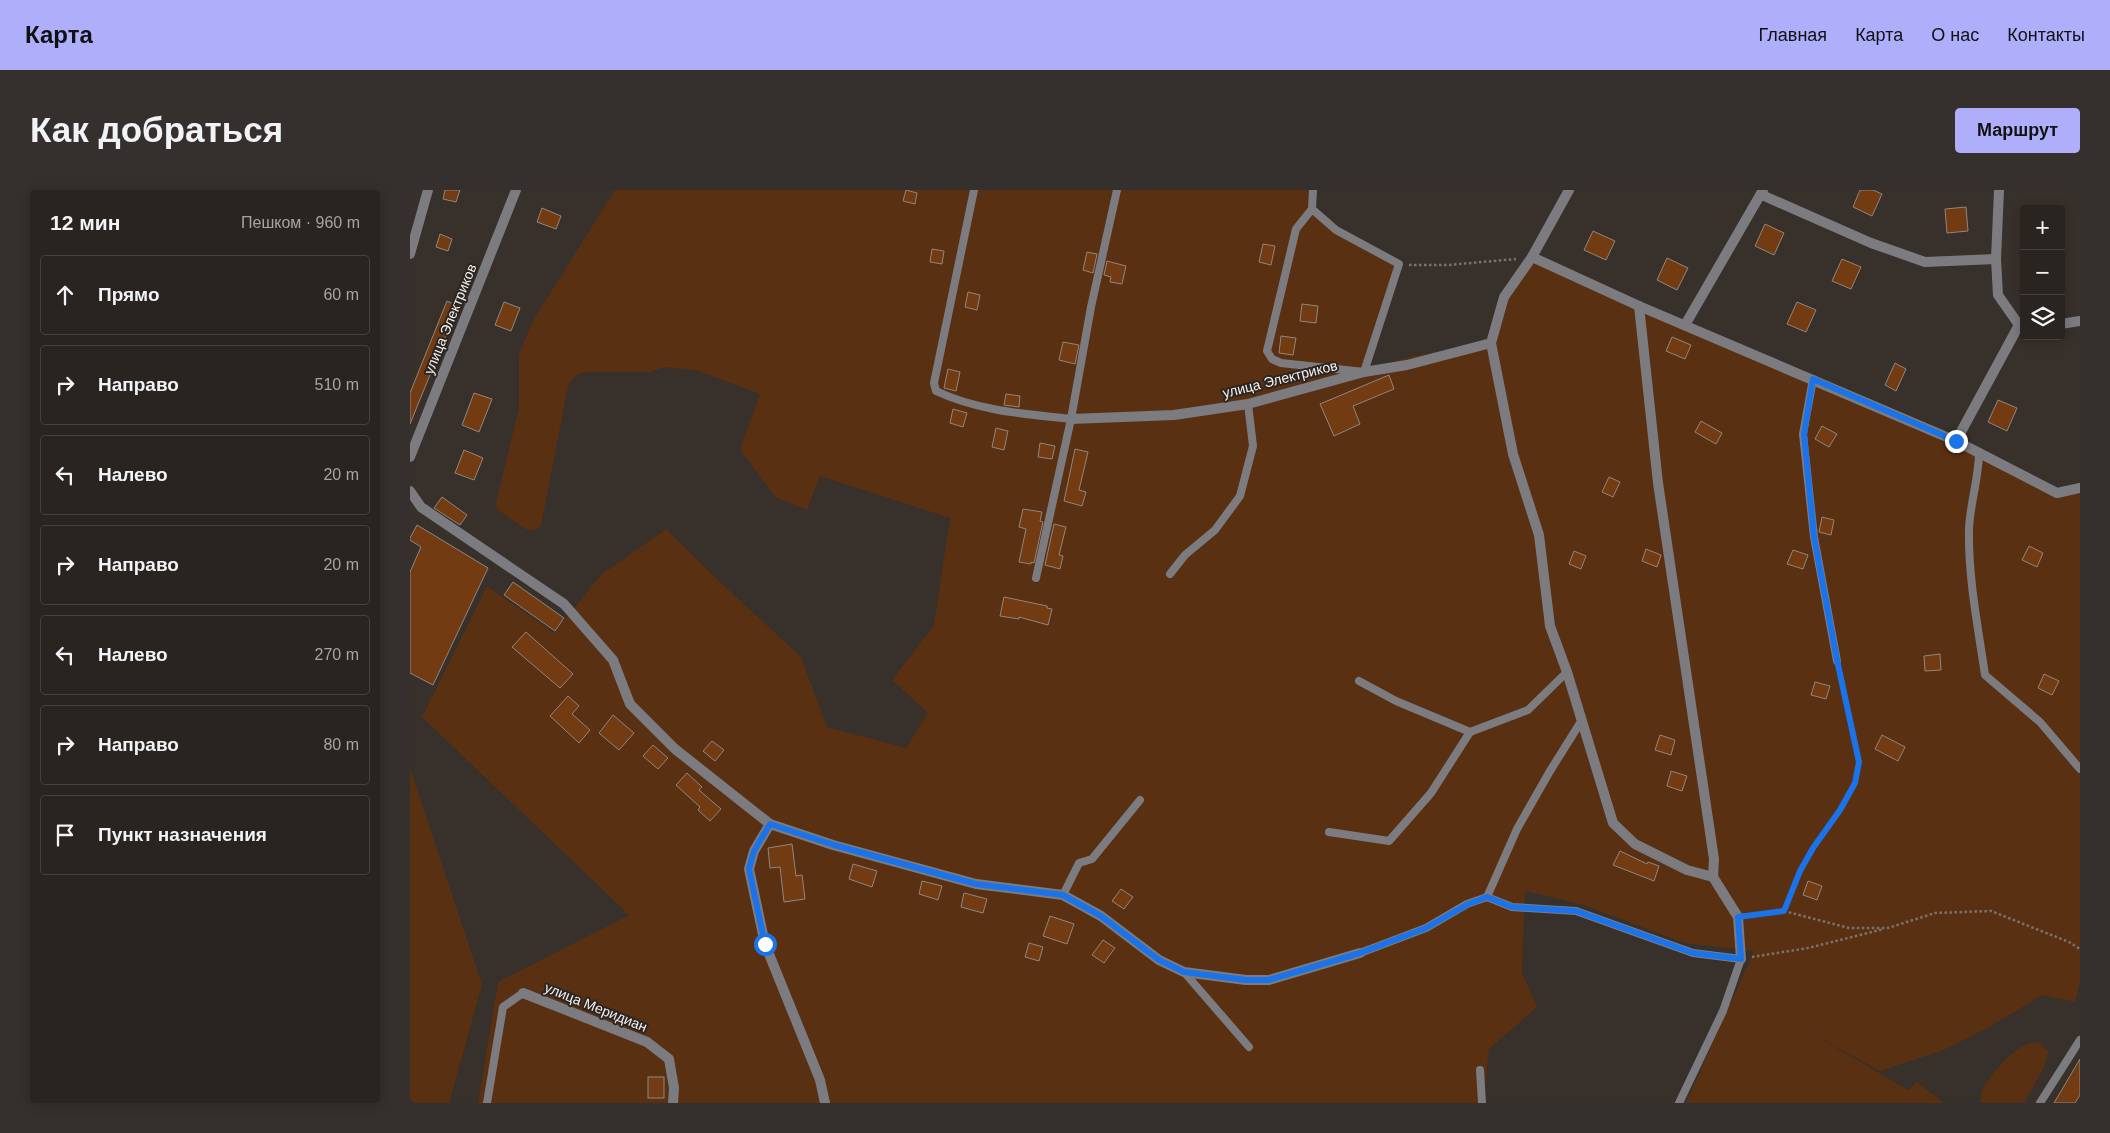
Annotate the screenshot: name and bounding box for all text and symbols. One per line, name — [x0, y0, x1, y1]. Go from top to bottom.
text: Карта — [25, 21, 93, 48]
text: Главная — [1759, 25, 1827, 45]
text: Карта — [1855, 25, 1903, 45]
text: О нас — [1931, 25, 1979, 45]
text: Контакты — [2007, 25, 2085, 45]
button: Маршрут — [1955, 108, 2080, 153]
text: Как добраться — [30, 110, 283, 149]
map controls — [2020, 205, 2065, 340]
button: + — [2020, 205, 2065, 250]
text: 12 мин — [50, 211, 120, 234]
text: Пешком · 960 m — [241, 214, 360, 231]
button: − — [2020, 250, 2065, 295]
street label: улица Электриков — [421, 261, 479, 377]
icon: ahead — [51, 281, 79, 309]
text: Прямо — [98, 284, 160, 305]
text: 60 m — [323, 286, 359, 303]
button: layers — [2020, 295, 2065, 340]
street label: улица Электриков — [1221, 357, 1339, 401]
icon: right — [51, 371, 79, 399]
text: Направо — [98, 374, 179, 395]
text: 510 m — [315, 376, 359, 393]
route end — [1945, 430, 1968, 453]
icon: left — [51, 461, 79, 489]
text: Налево — [98, 464, 168, 485]
text: 20 m — [323, 466, 359, 483]
icon: right — [51, 551, 79, 579]
text: Направо — [98, 554, 179, 575]
text: 20 m — [323, 556, 359, 573]
icon: left — [51, 641, 79, 669]
text: Налево — [98, 644, 168, 665]
text: 270 m — [315, 646, 359, 663]
icon: right — [51, 731, 79, 759]
text: Направо — [98, 734, 179, 755]
text: 80 m — [323, 736, 359, 753]
icon: arrive — [51, 821, 79, 849]
text: Пункт назначения — [98, 824, 267, 845]
route start — [754, 933, 777, 956]
street label: улица Меридиан — [542, 979, 650, 1035]

